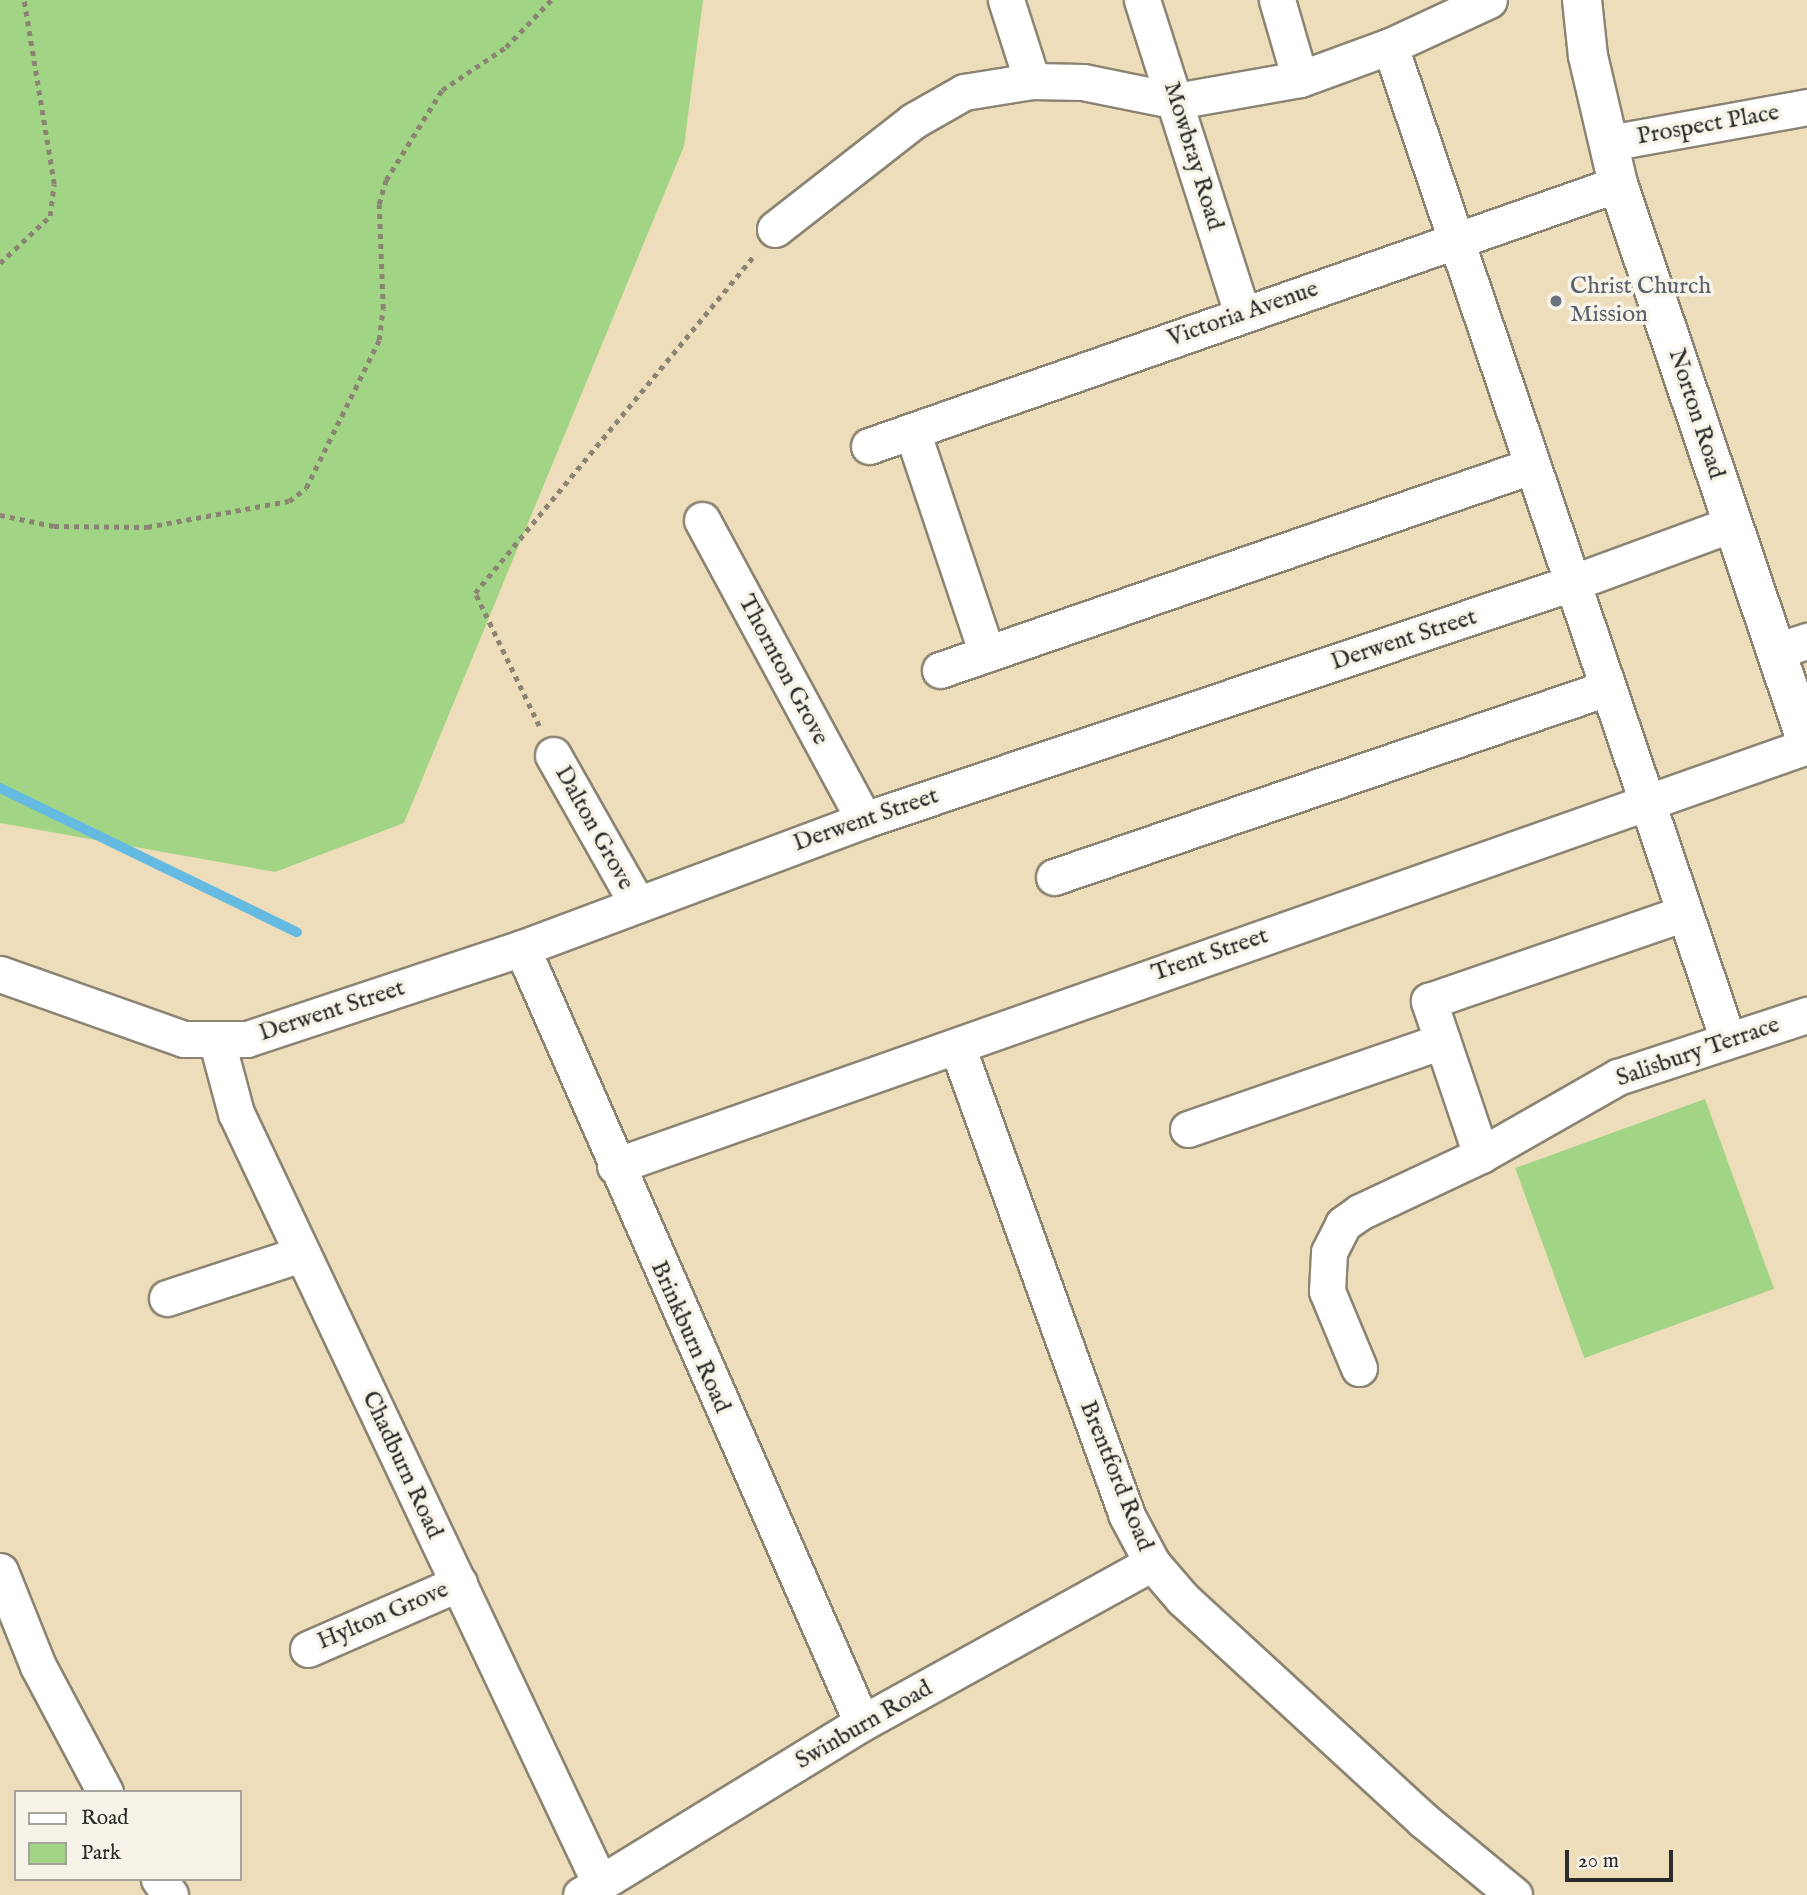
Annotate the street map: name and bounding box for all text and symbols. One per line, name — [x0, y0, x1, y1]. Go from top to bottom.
street label: Mowbray Road — [1157, 78, 1229, 234]
street label: Prospect Place — [1635, 98, 1781, 152]
place label: Christ Church Mission — [1570, 273, 1711, 329]
street label: Victoria Avenue — [1164, 275, 1322, 353]
marker: Christ Church Mission — [1548, 293, 1564, 309]
street label: Norton Road — [1661, 345, 1731, 483]
street label: Thornton Grove — [731, 590, 835, 750]
street label: Derwent Street — [1327, 603, 1481, 677]
street label: Dalton Grove — [548, 761, 640, 895]
street label: Derwent Street — [790, 782, 942, 858]
street label: Trent Street — [1148, 922, 1272, 988]
street label: Derwent Street — [255, 974, 409, 1048]
street label: Salisbury Terrace — [1613, 1011, 1783, 1093]
street label: Brinkburn Road — [644, 1257, 736, 1417]
street label: Chadburn Road — [355, 1387, 449, 1543]
street label: Brentford Road — [1073, 1397, 1159, 1555]
street label: Hylton Grove — [313, 1575, 453, 1657]
street label: Swinburn Road — [790, 1674, 938, 1776]
legend — [14, 1790, 242, 1881]
text: Road — [81, 1805, 128, 1832]
scale bar — [1569, 1836, 1678, 1880]
text: Park — [81, 1840, 121, 1867]
text: 20 m — [1578, 1848, 1619, 1875]

